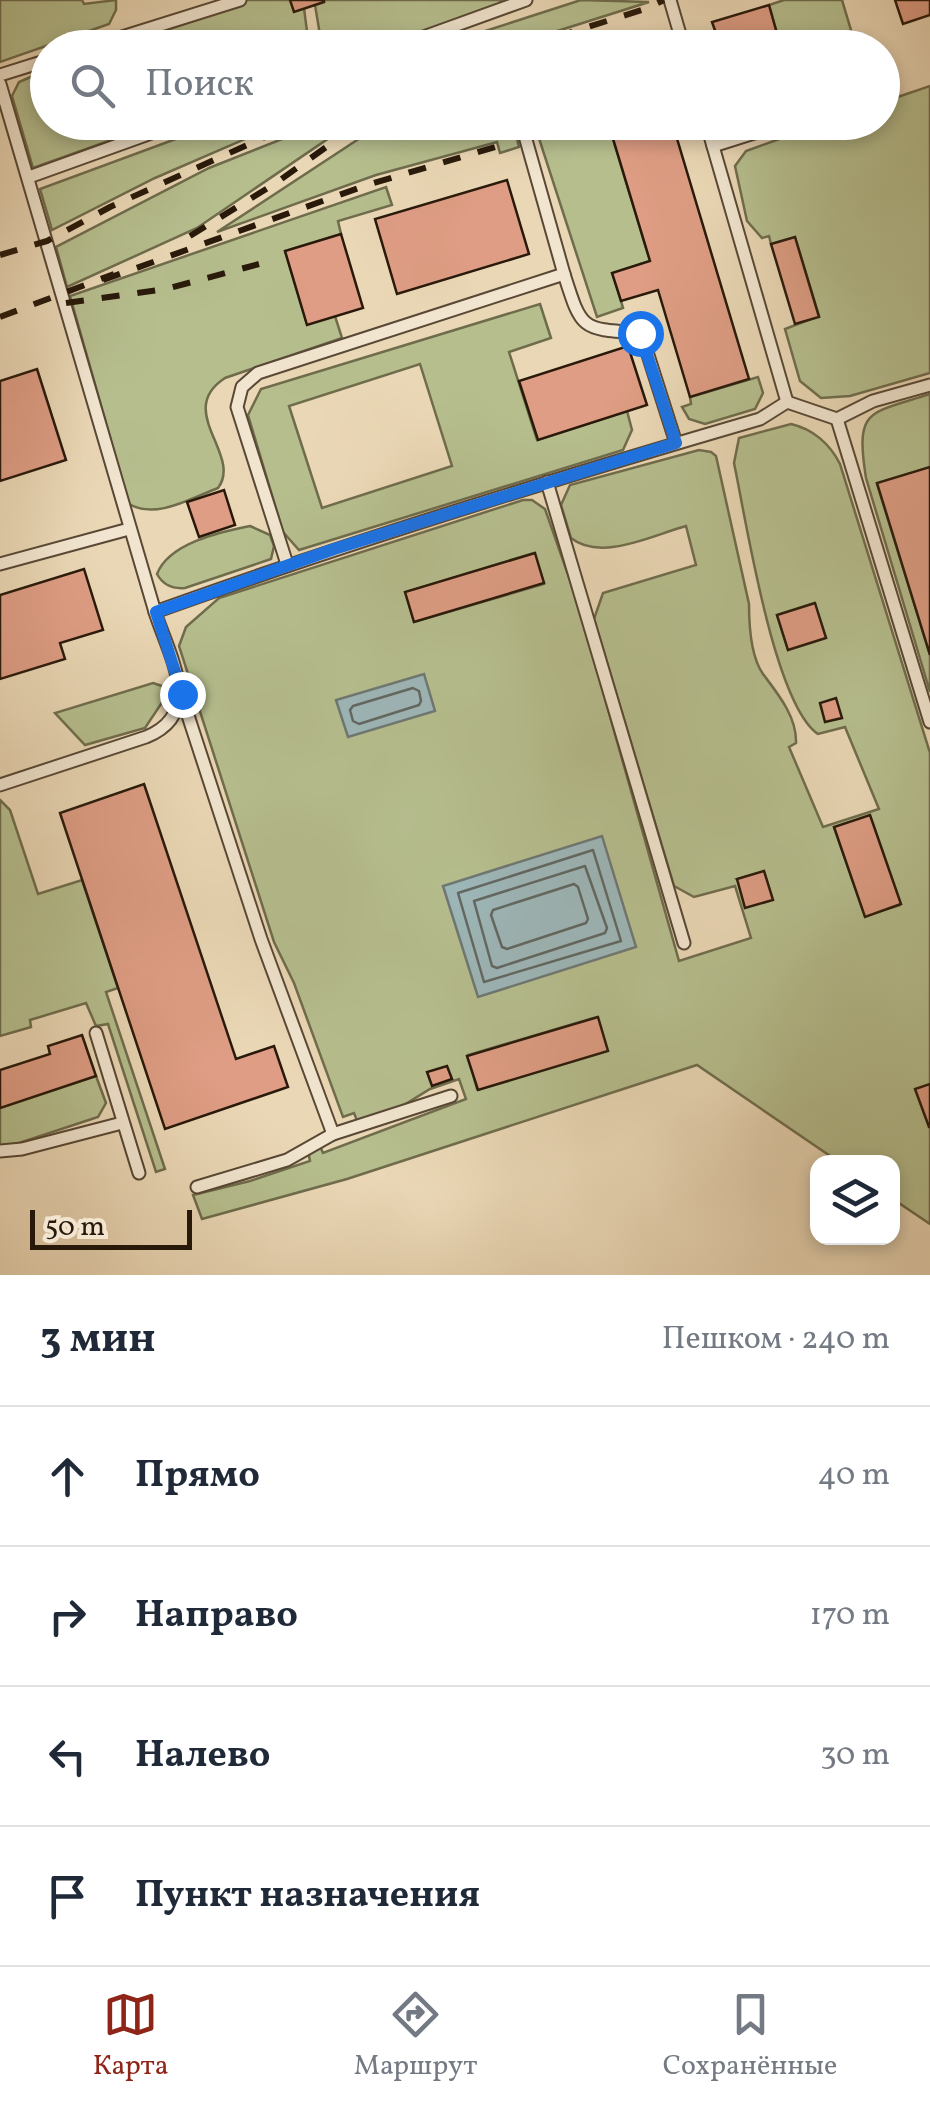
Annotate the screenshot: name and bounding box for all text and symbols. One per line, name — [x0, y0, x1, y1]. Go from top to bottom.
search box — [30, 30, 900, 140]
icon: search — [65, 58, 120, 113]
text: Поиск — [145, 59, 254, 112]
route start — [618, 311, 664, 357]
route end — [160, 672, 206, 718]
map controls — [810, 1155, 900, 1245]
button: layers — [810, 1155, 900, 1245]
scale bar — [30, 1205, 192, 1250]
text: 50 m — [45, 1208, 105, 1247]
text: 3 мин — [40, 1311, 156, 1370]
text: Пешком · 240 m — [662, 1318, 890, 1362]
icon: ahead — [40, 1449, 95, 1504]
text: Прямо — [135, 1450, 260, 1503]
text: 40 m — [818, 1454, 890, 1498]
icon: right — [40, 1589, 95, 1644]
text: Направо — [135, 1590, 298, 1643]
text: 170 m — [809, 1594, 890, 1638]
icon: left — [40, 1729, 95, 1784]
text: Налево — [135, 1730, 271, 1783]
text: 30 m — [820, 1734, 890, 1778]
icon: arrive — [40, 1869, 95, 1924]
text: Пункт назначения — [135, 1870, 480, 1923]
tab: Карта — [93, 1987, 169, 2086]
tab: Маршрут — [354, 1987, 477, 2086]
tab: Сохранённые — [663, 1987, 837, 2086]

